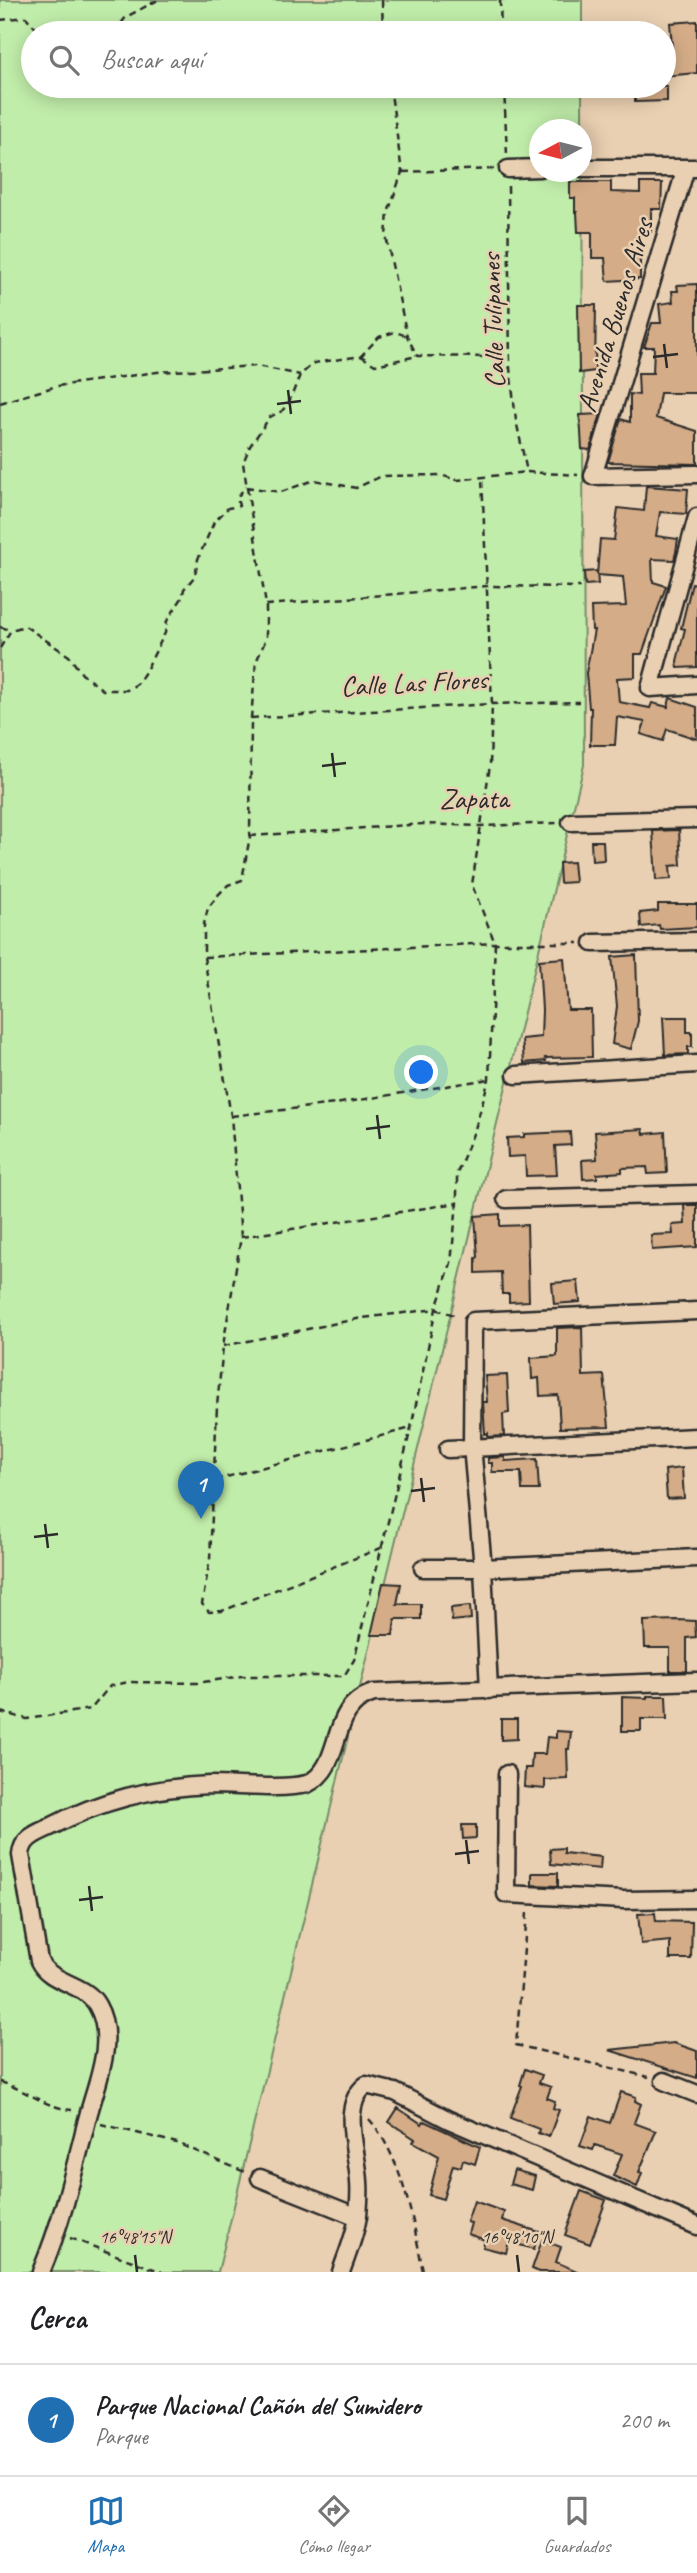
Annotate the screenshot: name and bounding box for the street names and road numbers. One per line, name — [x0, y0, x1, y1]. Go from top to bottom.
street label: Avenida Buenos Aires — [568, 212, 661, 416]
street label: Calle Tulipanes — [473, 251, 512, 389]
street label: Calle Las Flores — [340, 661, 491, 704]
street label: Zapata — [440, 781, 511, 816]

